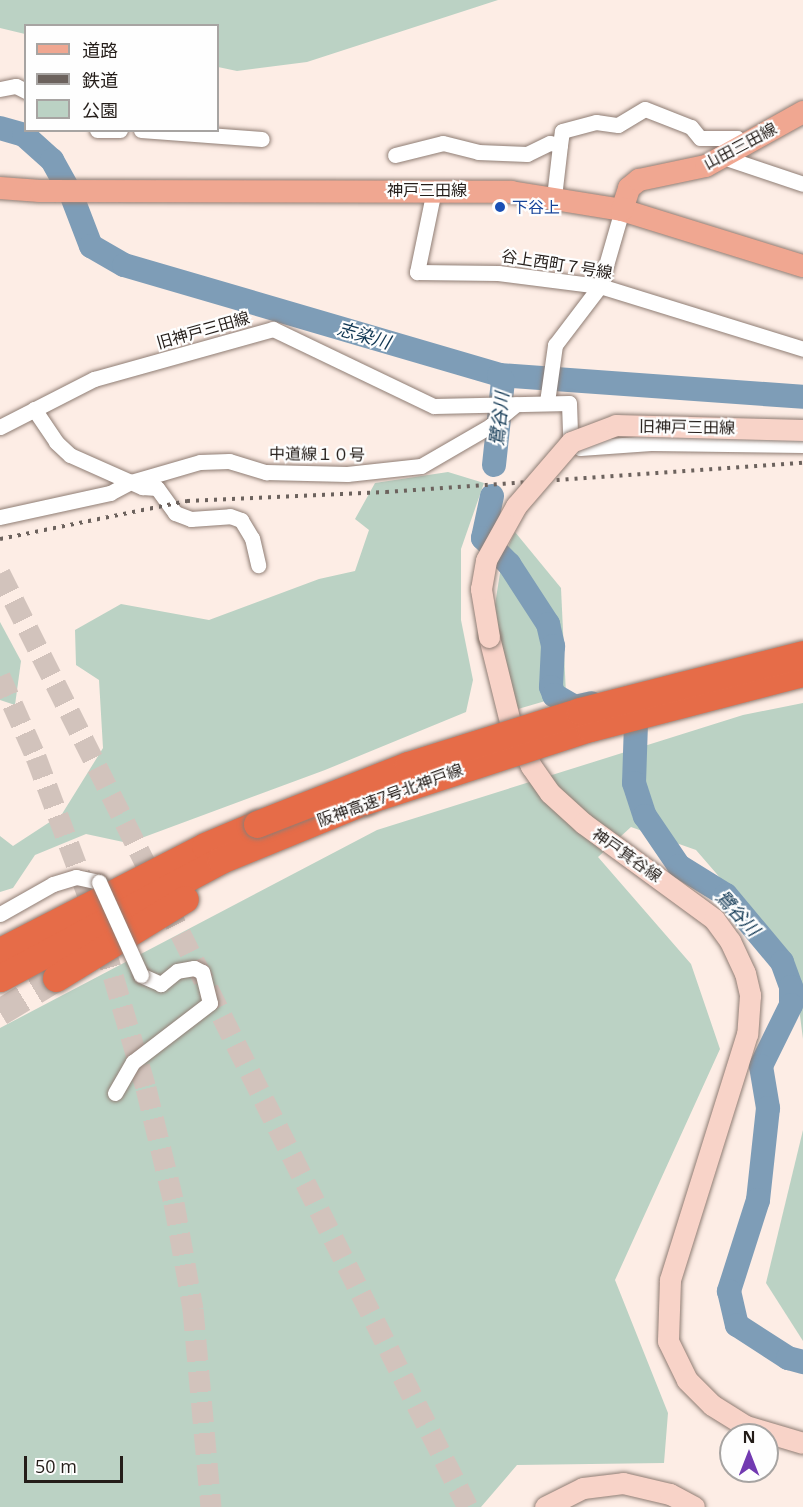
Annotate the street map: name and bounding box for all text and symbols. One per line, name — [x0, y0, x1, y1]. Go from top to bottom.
legend — [24, 24, 219, 132]
text: 道路 — [82, 38, 118, 62]
text: 鉄道 — [82, 68, 118, 92]
text: 公園 — [82, 98, 118, 122]
street label: 山田三田線 — [700, 119, 780, 173]
street label: 神戸三田線 — [387, 180, 467, 200]
place label: 下谷上 — [512, 197, 560, 217]
marker: 下谷上 — [493, 200, 507, 214]
street label: 谷上西町７号線 — [500, 246, 614, 282]
street label: 旧神戸三田線 — [154, 308, 252, 352]
water label: 志染川 — [335, 317, 393, 353]
water label: 鷺谷川 — [485, 391, 513, 447]
street label: 旧神戸三田線 — [639, 417, 735, 437]
street label: 中道線１０号 — [269, 444, 365, 464]
street label: 阪神高速7号北神戸線 — [315, 760, 465, 830]
street label: 神戸箕谷線 — [589, 824, 665, 886]
water label: 鷺谷川 — [712, 886, 764, 940]
north arrow — [719, 1423, 779, 1483]
text: N — [742, 1426, 756, 1448]
scale bar — [27, 1444, 126, 1482]
text: 50 m — [35, 1454, 77, 1478]

